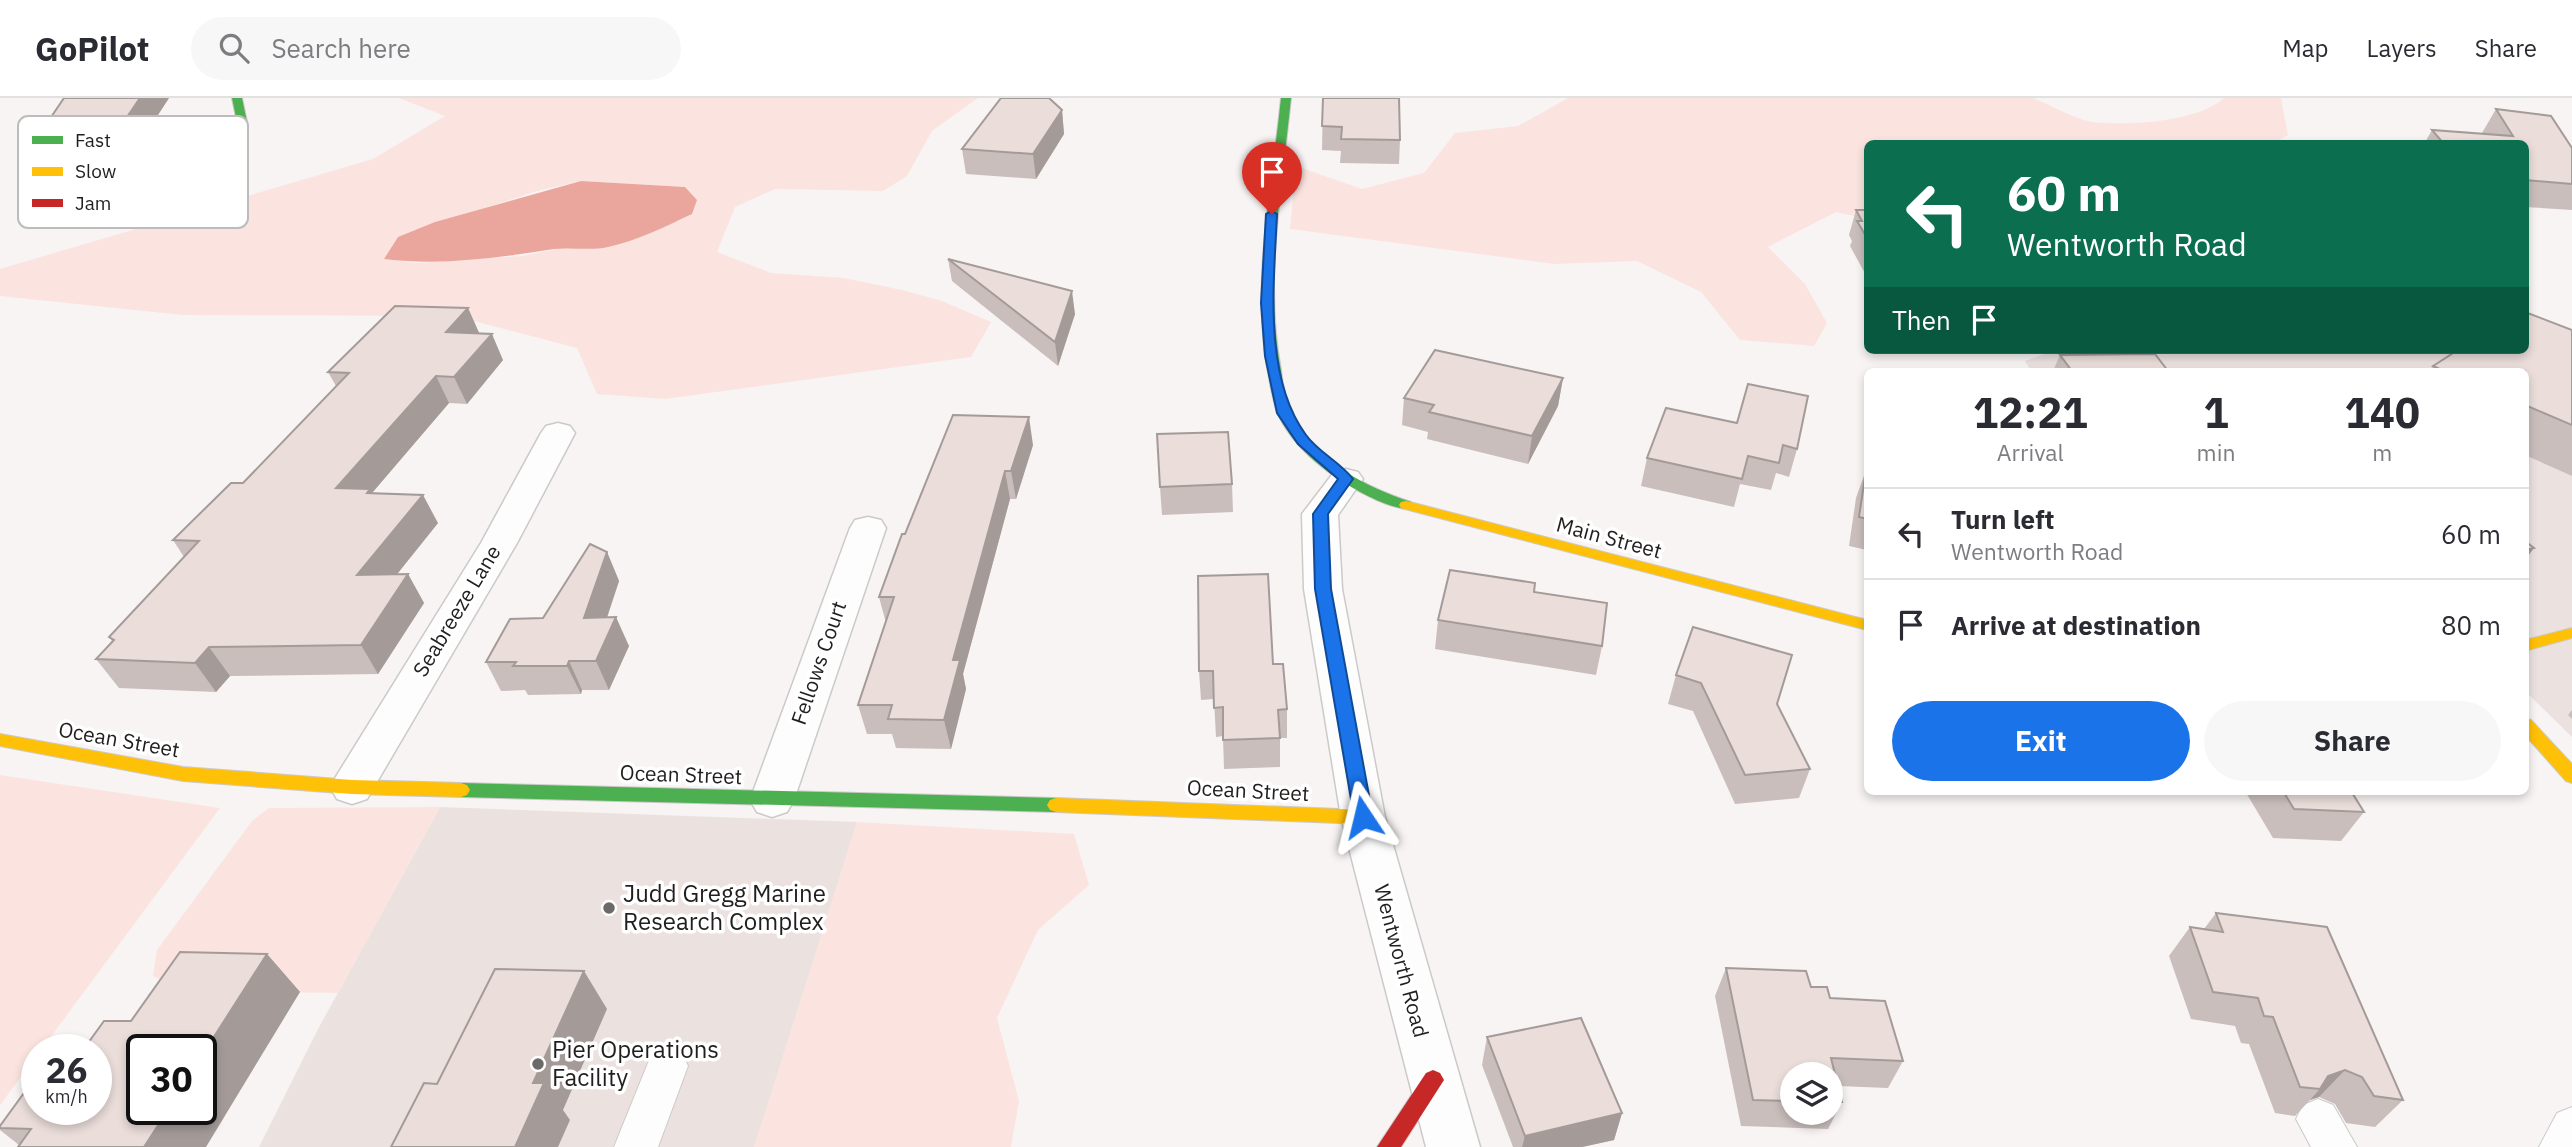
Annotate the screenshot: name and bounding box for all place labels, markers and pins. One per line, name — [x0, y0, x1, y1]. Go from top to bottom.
pin — [1242, 142, 1302, 214]
place label: Judd Gregg Marine Research Complex — [623, 877, 826, 937]
marker: Judd Gregg Marine Research Complex — [601, 900, 617, 916]
place label: Pier Operations Facility — [552, 1033, 719, 1093]
marker: Pier Operations Facility — [530, 1056, 546, 1072]

